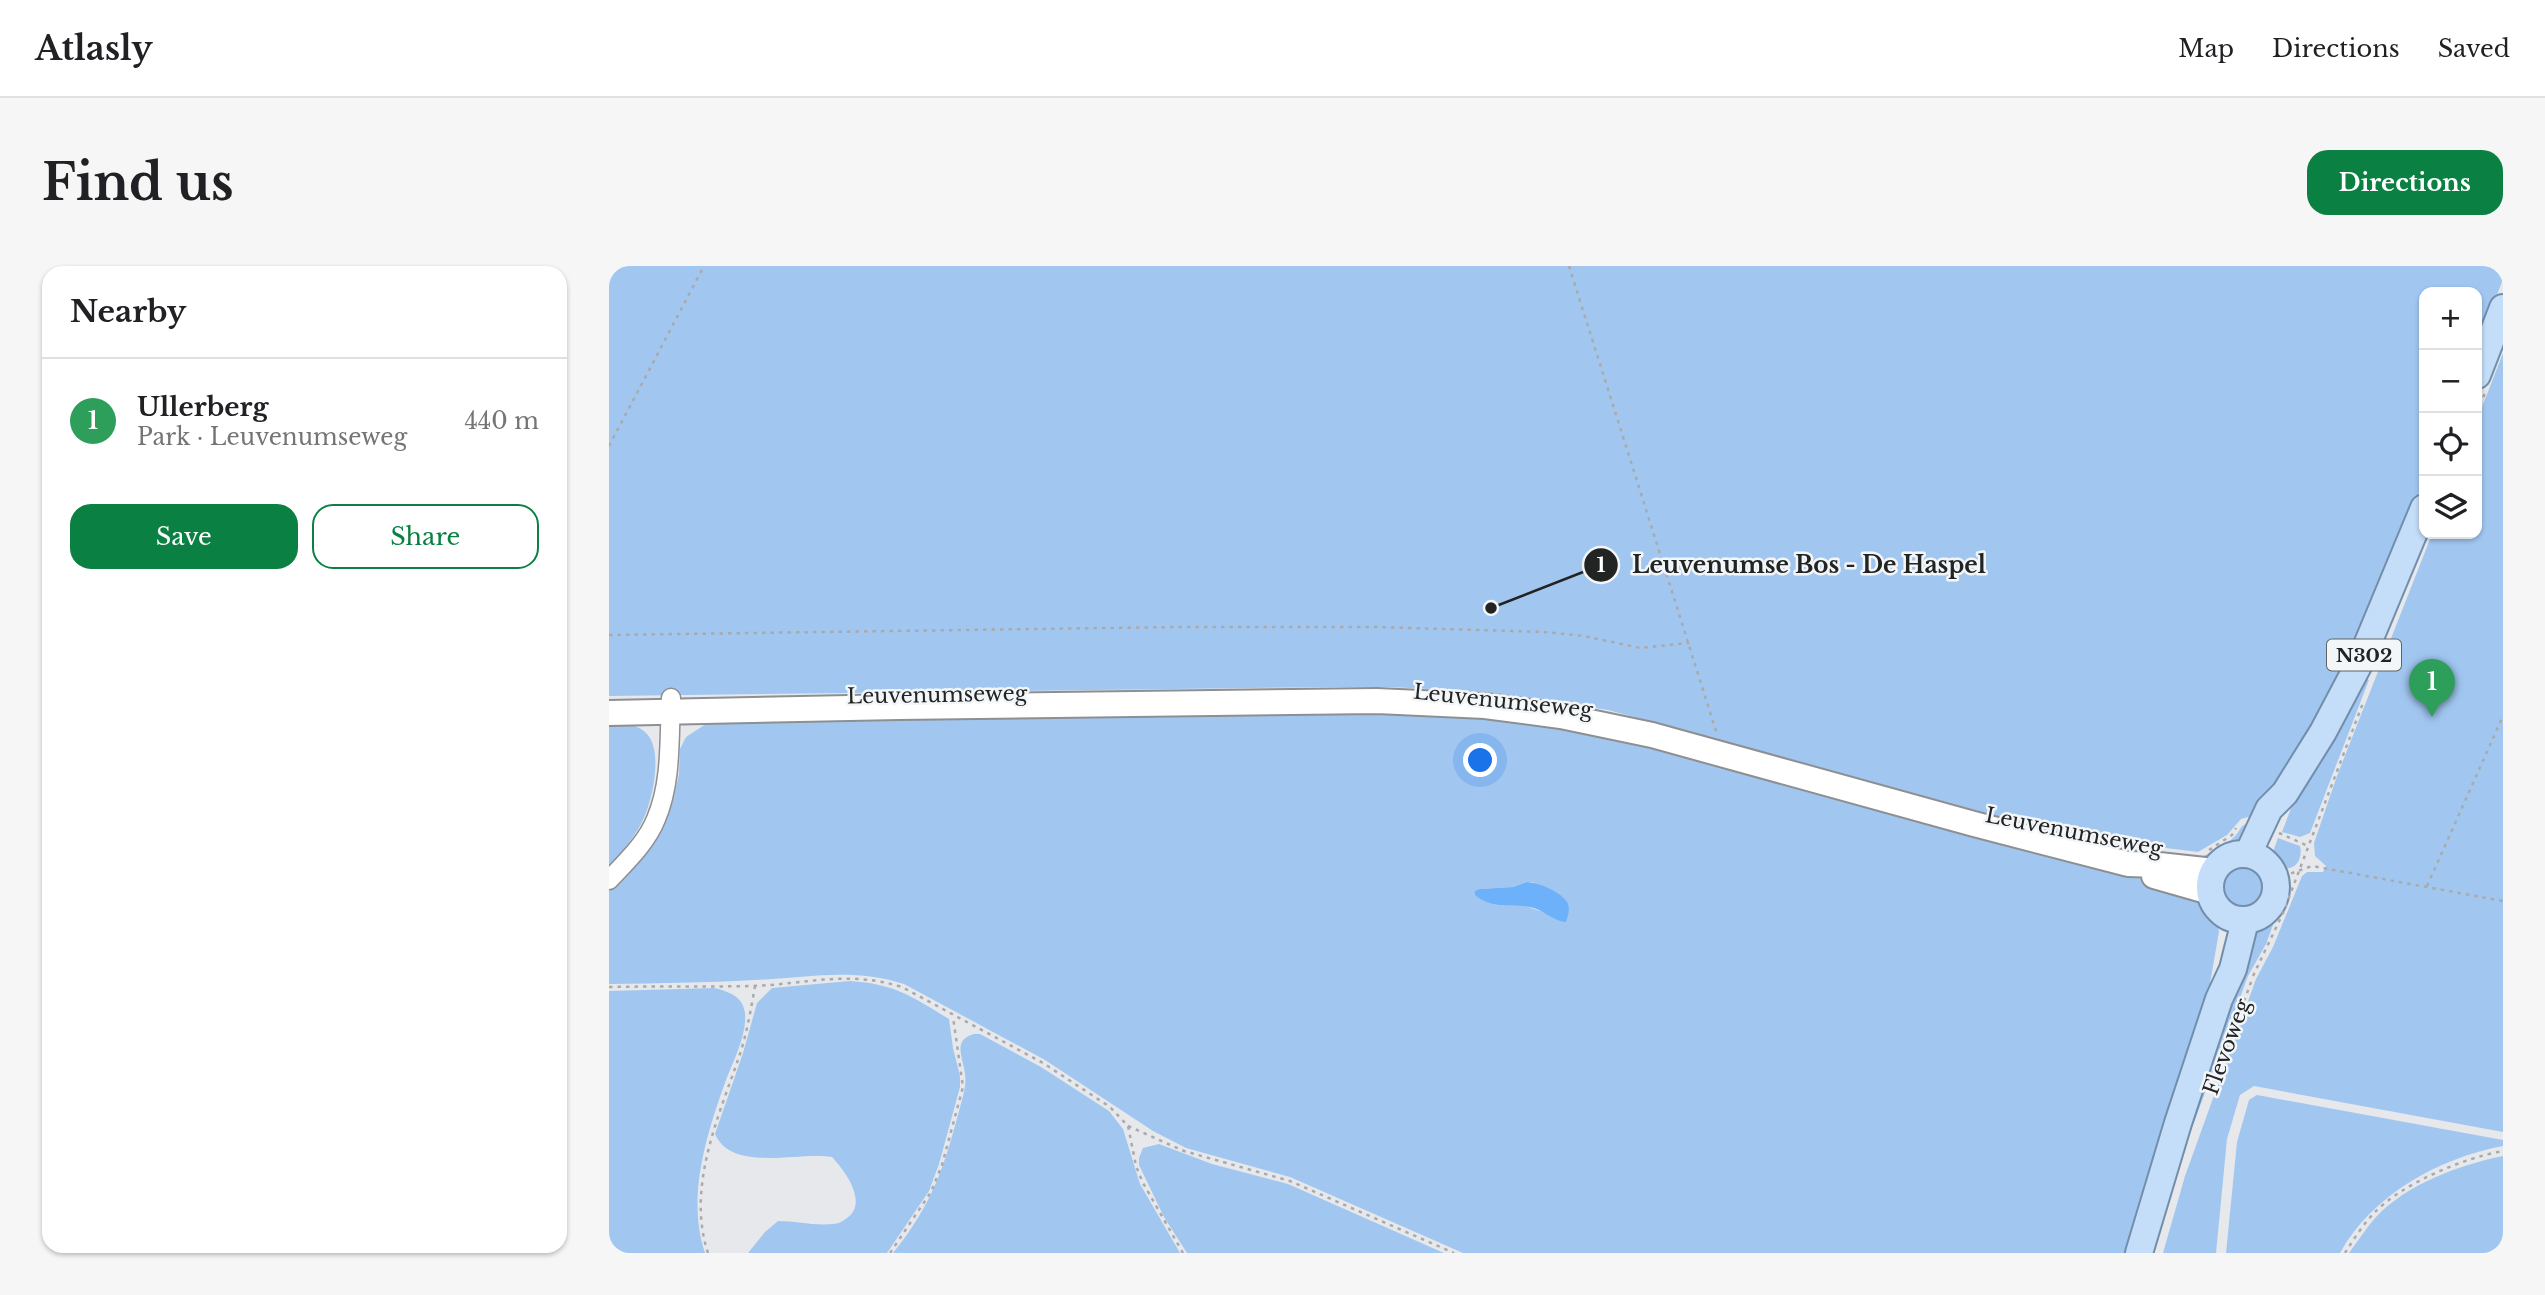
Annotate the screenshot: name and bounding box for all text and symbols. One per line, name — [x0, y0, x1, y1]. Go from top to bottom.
text: Atlasly — [35, 28, 153, 69]
text: Map — [2178, 34, 2234, 63]
text: Directions — [2272, 34, 2400, 63]
text: Saved — [2438, 34, 2510, 63]
button: Directions — [2307, 150, 2503, 215]
text: Find us — [42, 152, 234, 213]
map controls — [2419, 287, 2482, 539]
button: + — [2419, 287, 2482, 350]
text: Nearby — [70, 293, 186, 330]
button: − — [2419, 350, 2482, 413]
text: Ullerberg — [137, 391, 268, 423]
text: 1 — [88, 407, 98, 435]
text: 440 m — [464, 407, 539, 435]
button: locate — [2419, 413, 2482, 476]
text: Park · Leuvenumseweg — [137, 423, 407, 451]
button: layers — [2419, 476, 2482, 539]
button: Save — [70, 504, 298, 569]
button: Share — [312, 504, 539, 569]
callout: Leuvenumse Bos - De Haspel — [1583, 543, 2000, 587]
text: Leuvenumse Bos - De Haspel — [1632, 551, 1986, 579]
text: 1 — [1596, 552, 1606, 578]
road number: N302 — [2327, 640, 2401, 670]
pin: 1 — [2409, 659, 2455, 717]
street label: Leuvenumseweg — [1412, 679, 1594, 723]
street label: Leuvenumseweg — [847, 680, 1028, 710]
your location — [1463, 743, 1497, 777]
street label: Leuvenumseweg — [1983, 802, 2165, 862]
street label: Flevoweg — [2198, 995, 2257, 1099]

